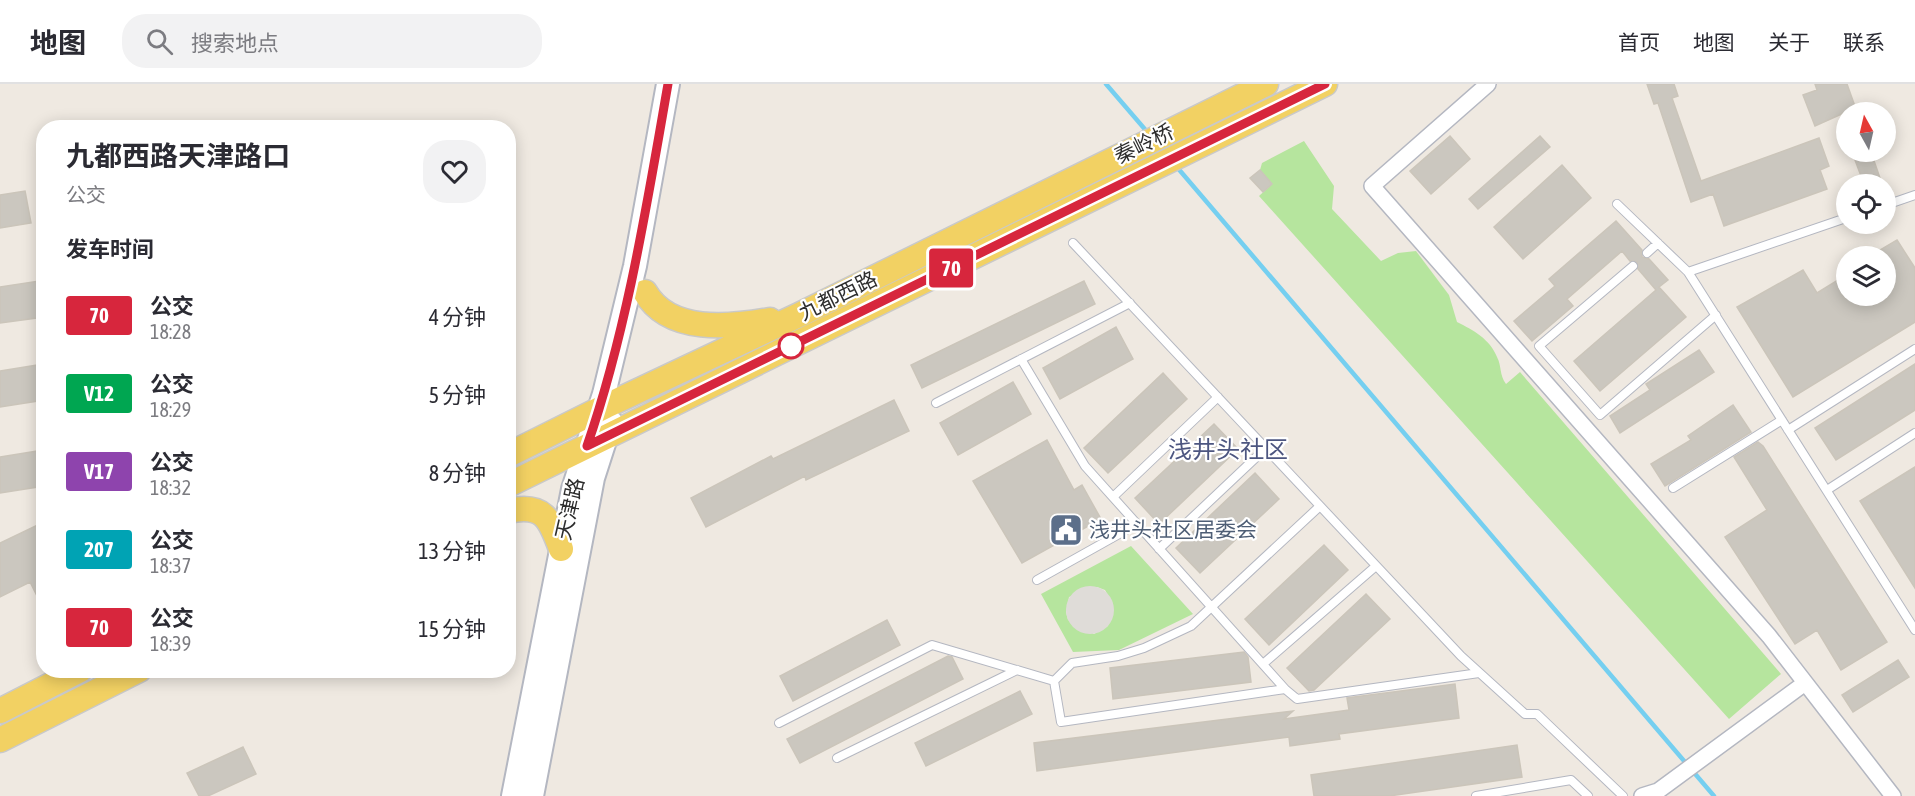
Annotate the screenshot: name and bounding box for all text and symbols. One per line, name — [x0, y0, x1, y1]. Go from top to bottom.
search box — [122, 14, 542, 68]
icon: search — [143, 25, 176, 58]
text: 地图 — [30, 27, 86, 59]
text: 搜索地点 — [191, 30, 279, 56]
text: 首页 — [1618, 30, 1660, 54]
text: 地图 — [1693, 30, 1735, 54]
text: 关于 — [1768, 30, 1810, 54]
text: 联系 — [1843, 30, 1885, 54]
north arrow — [1836, 102, 1896, 162]
map controls — [1836, 102, 1896, 306]
street label: 秦岭桥 — [1110, 119, 1177, 168]
text: 九都西路天津路口 — [66, 140, 290, 172]
button: heart — [423, 140, 486, 203]
button: locate — [1836, 174, 1896, 234]
text: 公交 — [66, 183, 106, 206]
text: 发车时间 — [66, 236, 154, 262]
button: layers — [1836, 246, 1896, 306]
line badge: 70 — [924, 248, 978, 288]
text: 70 — [941, 256, 961, 280]
street label: 九都西路 — [795, 266, 881, 324]
text: 公交 — [150, 293, 194, 319]
text: 70 — [89, 303, 109, 327]
text: 4 分钟 — [429, 304, 486, 330]
text: 18:28 — [150, 320, 191, 343]
unlabelled marker — [778, 333, 804, 359]
text: 公交 — [150, 371, 194, 397]
text: V12 — [84, 381, 114, 405]
text: 5 分钟 — [429, 382, 486, 408]
text: 18:29 — [150, 398, 191, 421]
district label: 浅井头社区 — [1168, 436, 1288, 463]
text: 公交 — [150, 449, 194, 475]
text: V17 — [84, 459, 114, 483]
text: 8 分钟 — [429, 460, 486, 486]
street label: 天津路 — [550, 475, 588, 542]
text: 18:32 — [150, 476, 191, 499]
public building icon: 浅井头社区居委会 — [1048, 512, 1084, 548]
place label: 浅井头社区居委会 — [1089, 517, 1257, 541]
text: 公交 — [150, 527, 194, 553]
text: 207 — [84, 537, 114, 561]
text: 13 分钟 — [418, 538, 486, 564]
text: 18:37 — [150, 554, 191, 577]
text: 公交 — [150, 605, 194, 631]
text: 70 — [89, 615, 109, 639]
text: 15 分钟 — [418, 616, 486, 642]
text: 18:39 — [150, 632, 191, 655]

